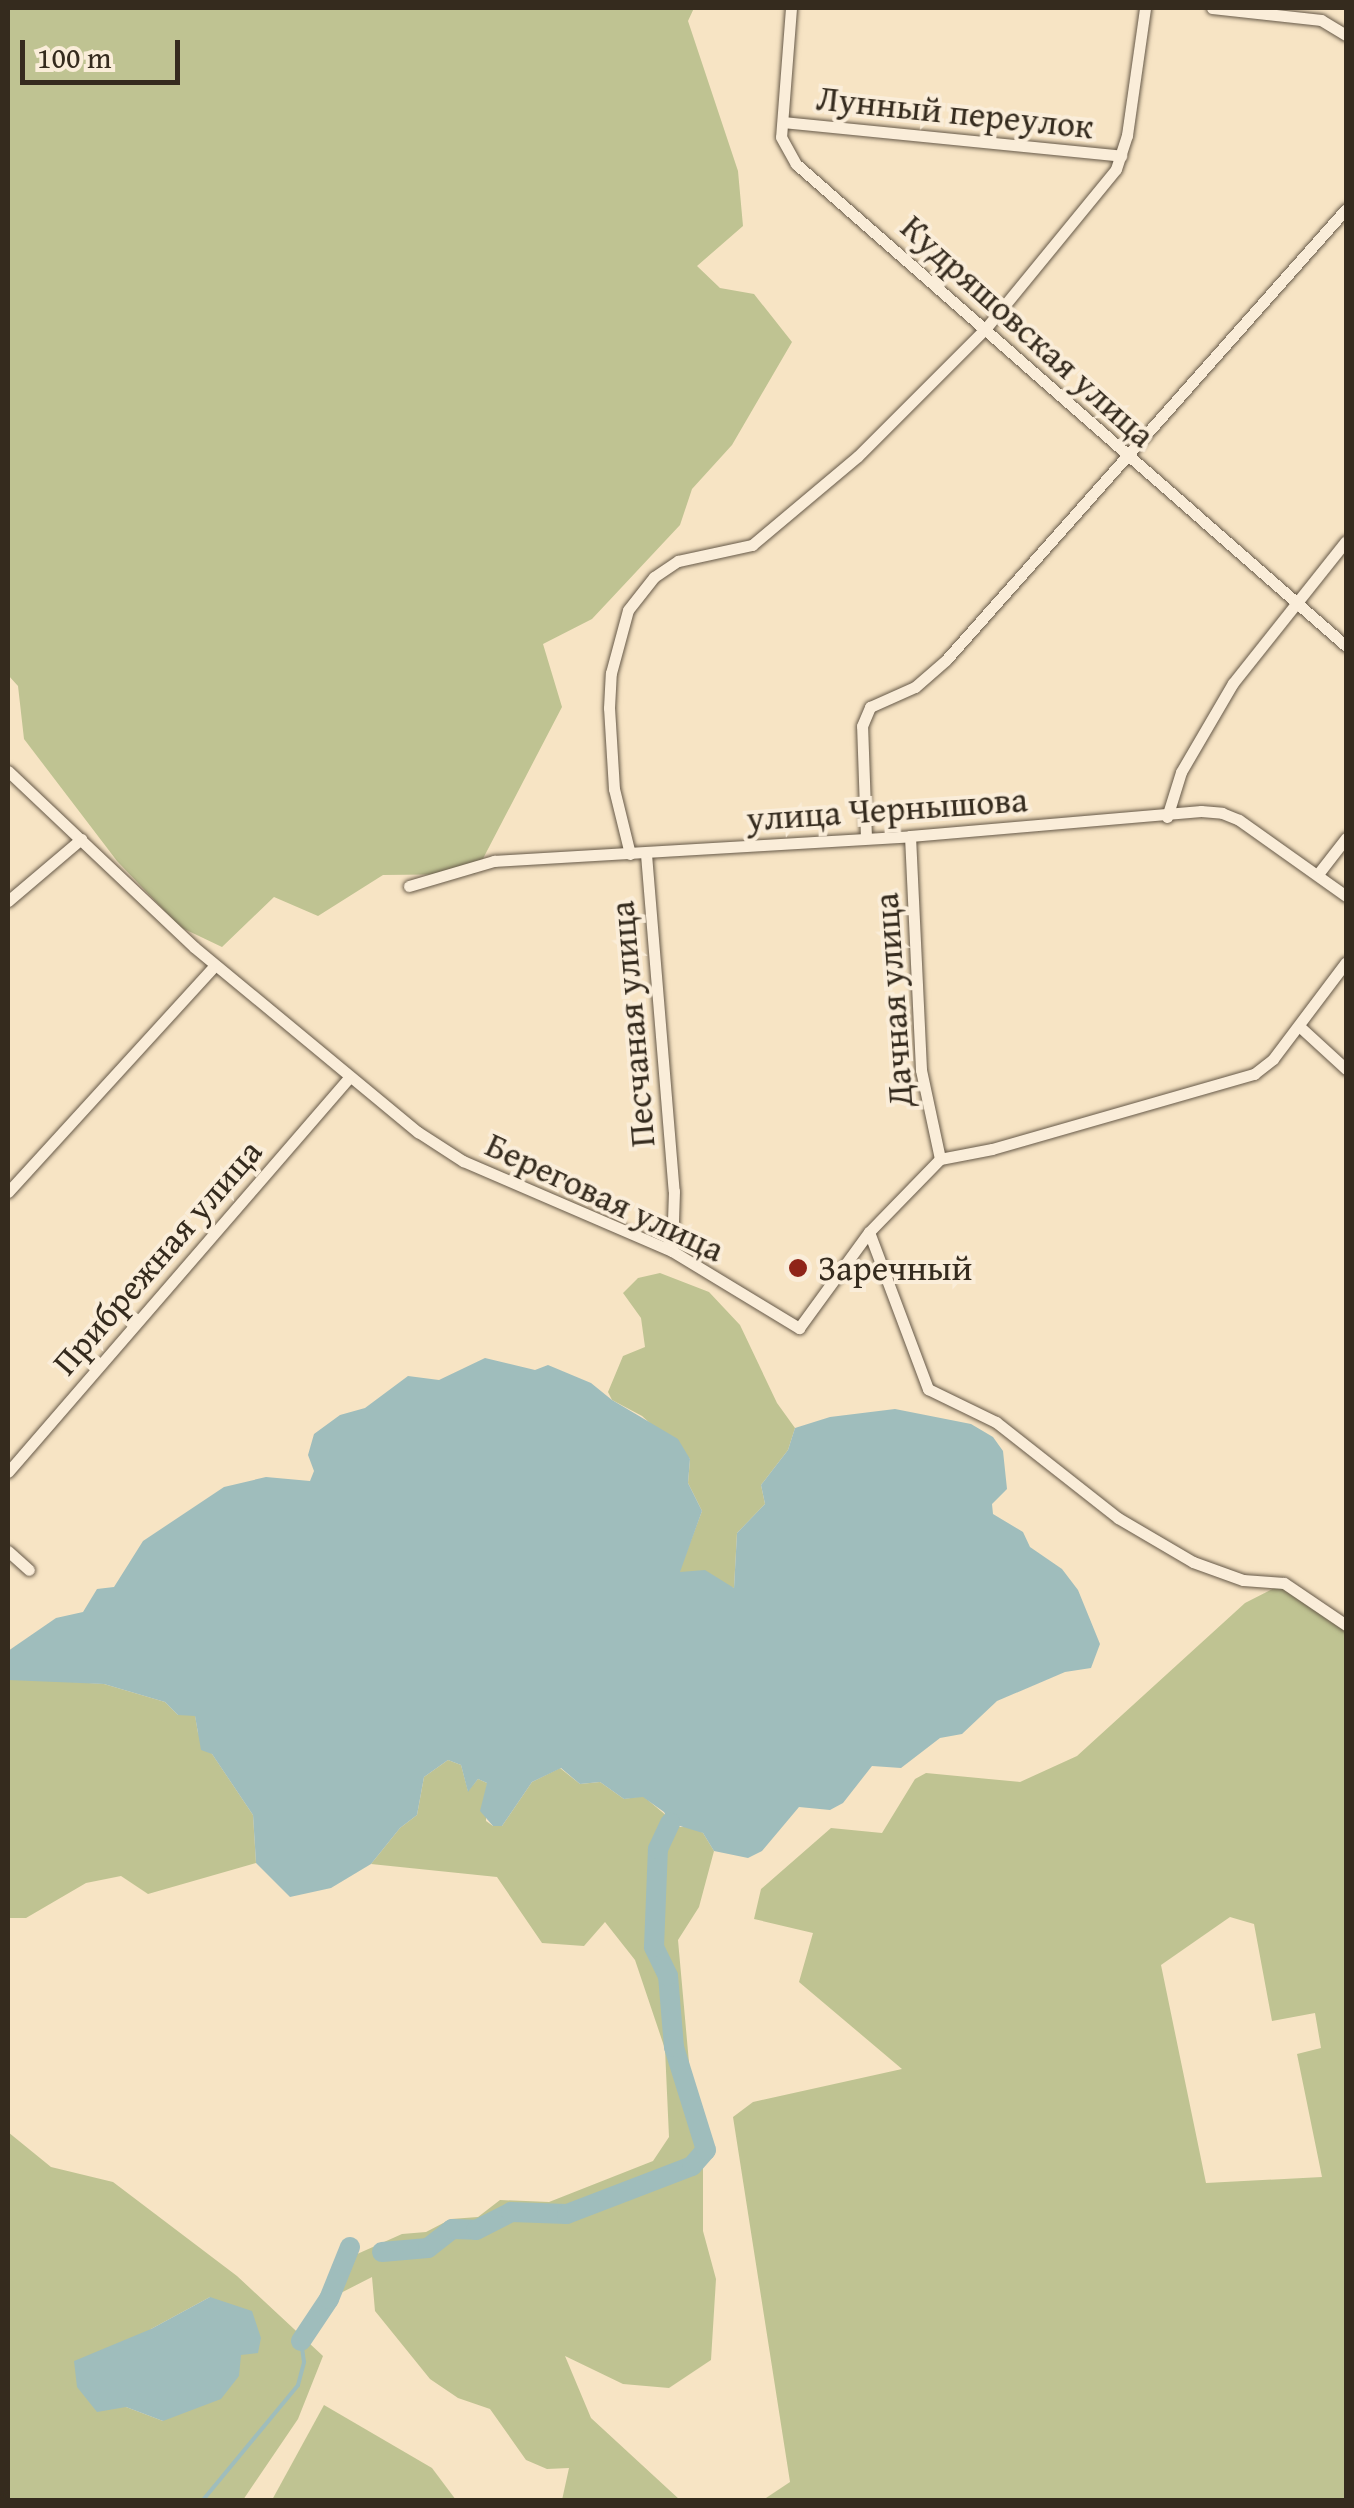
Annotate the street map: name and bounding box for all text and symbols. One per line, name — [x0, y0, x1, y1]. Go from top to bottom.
scale bar — [25, 20, 185, 82]
text: 100 m — [37, 35, 111, 79]
street label: Лунный переулок — [814, 77, 1096, 147]
street label: Кудряшовская улица — [893, 206, 1163, 456]
street label: улица Чернышова — [745, 778, 1029, 840]
street label: Дачная улица — [865, 891, 921, 1109]
street label: Песчаная улица — [600, 899, 664, 1149]
street label: Береговая улица — [479, 1123, 731, 1271]
street label: Прибрежная улица — [43, 1131, 271, 1383]
place label: Заречный — [818, 1247, 972, 1289]
marker: Заречный — [787, 1257, 809, 1279]

